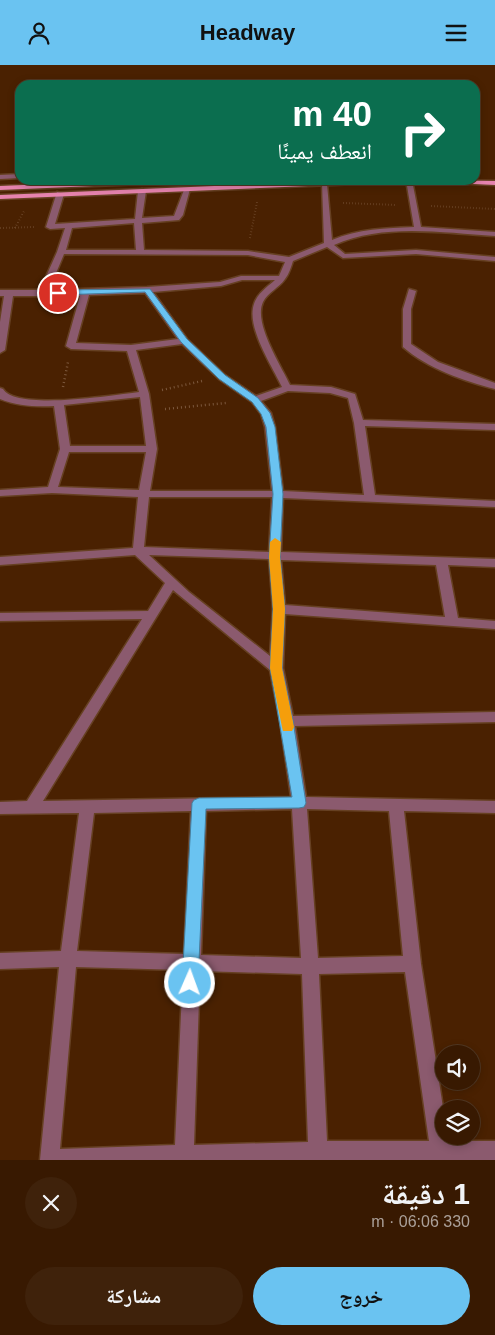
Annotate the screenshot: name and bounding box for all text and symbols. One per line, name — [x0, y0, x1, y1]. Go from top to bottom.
icon: person — [25, 19, 53, 47]
icon: menu — [442, 19, 470, 47]
text: Headway — [200, 20, 295, 45]
text: 40 m — [292, 94, 372, 133]
icon: right — [390, 100, 455, 165]
text: انعطف يمينًا — [277, 139, 372, 164]
pin — [37, 272, 79, 314]
icon: arrive — [44, 279, 72, 307]
position arrow — [163, 956, 215, 1008]
map controls — [435, 1045, 480, 1145]
button: sound — [435, 1045, 480, 1090]
button: layers — [435, 1100, 480, 1145]
button: close — [25, 1177, 77, 1229]
text: 1 دقيقة — [382, 1177, 470, 1210]
text: 330 m · 06:06 — [371, 1213, 470, 1230]
button: مشاركة — [25, 1267, 243, 1325]
button: خروج — [253, 1267, 470, 1325]

